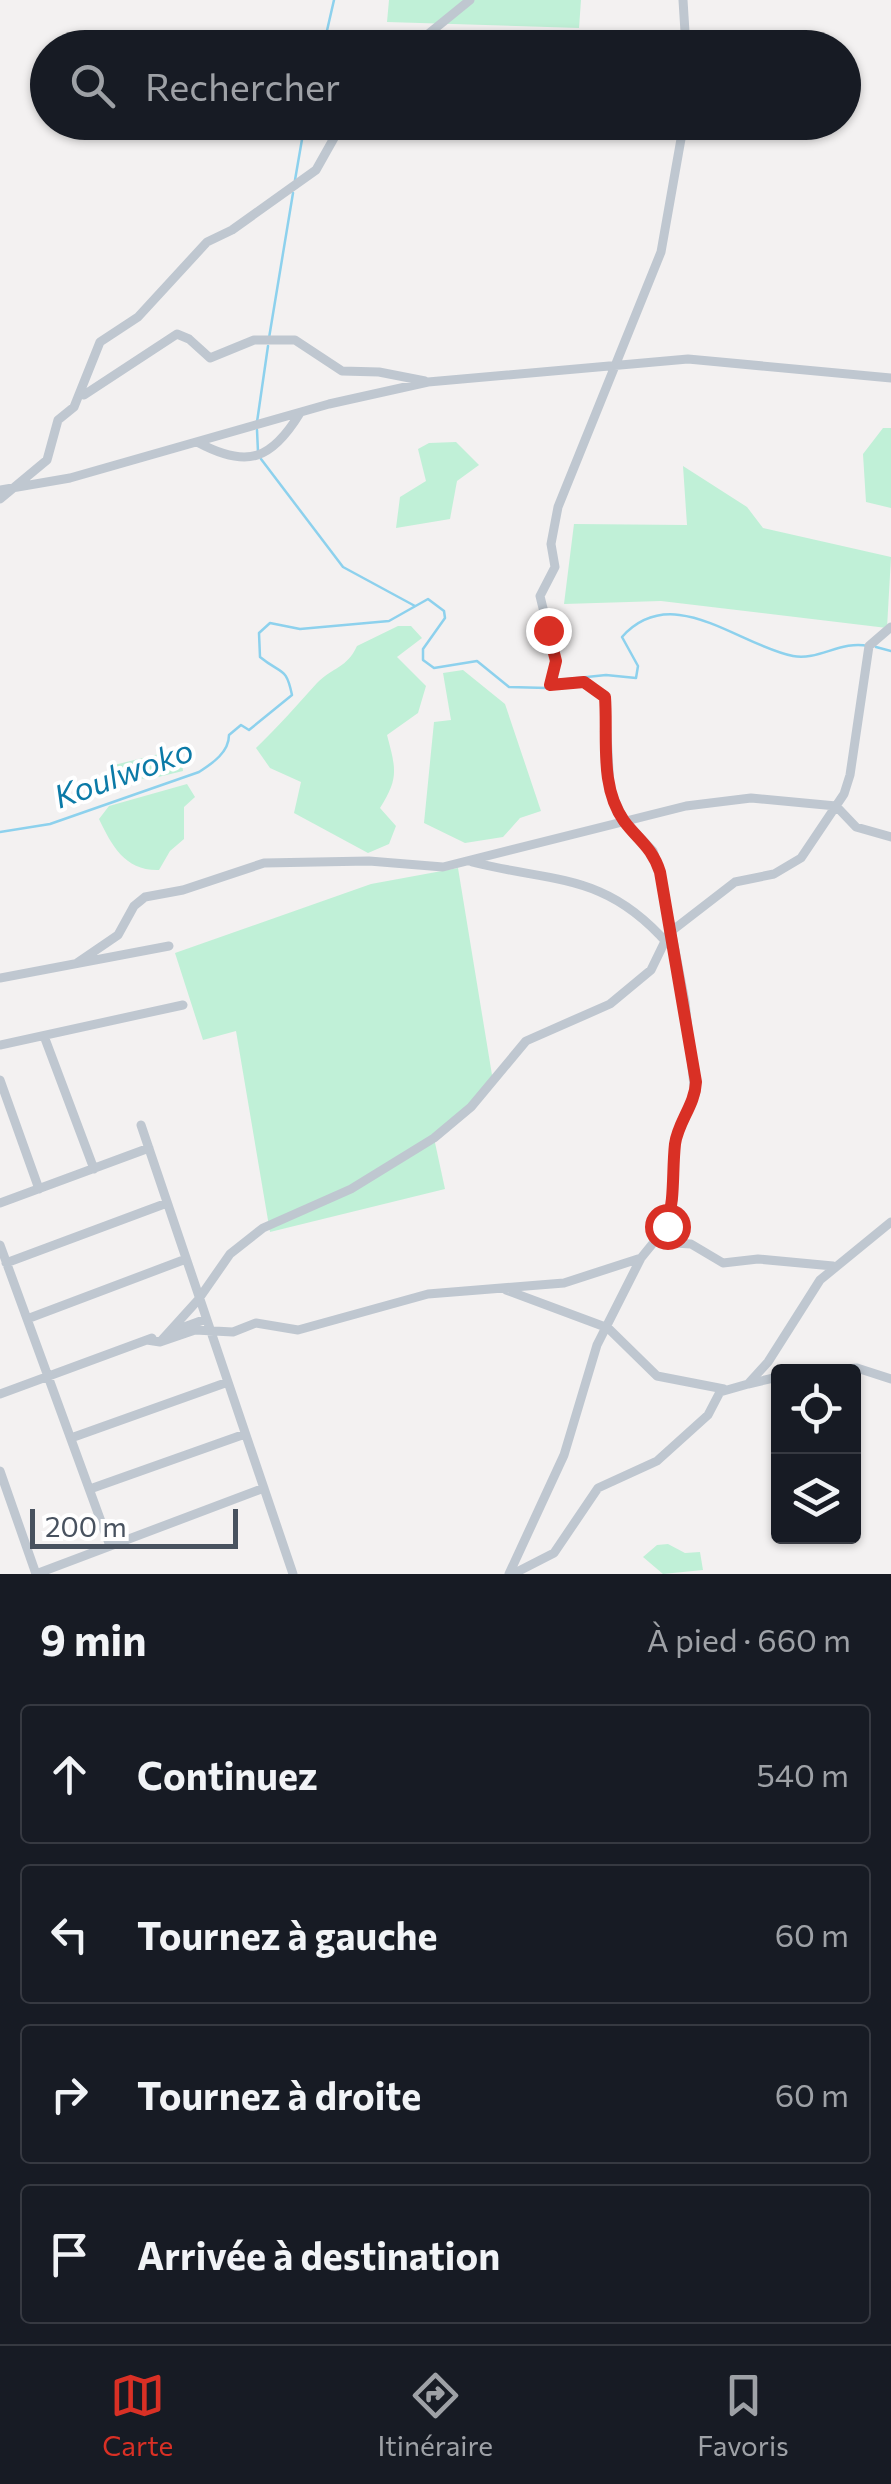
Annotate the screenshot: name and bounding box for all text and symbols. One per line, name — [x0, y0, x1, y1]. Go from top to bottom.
search box — [30, 30, 861, 140]
icon: search — [65, 58, 120, 113]
text: Rechercher — [145, 62, 340, 109]
route end — [526, 608, 572, 654]
water label: Koulwoko — [48, 728, 198, 816]
route start — [645, 1204, 691, 1250]
map controls — [771, 1364, 861, 1544]
button: locate — [771, 1364, 861, 1454]
button: layers — [771, 1454, 861, 1544]
scale bar — [30, 1504, 238, 1548]
text: 200 m — [45, 1509, 127, 1543]
text: 9 min — [40, 1613, 147, 1665]
text: À pied · 660 m — [647, 1619, 851, 1659]
icon: ahead — [42, 1747, 97, 1802]
text: Continuez — [137, 1751, 318, 1798]
text: 540 m — [756, 1754, 849, 1794]
icon: left — [42, 1907, 97, 1962]
text: Tournez à gauche — [137, 1911, 438, 1958]
text: 60 m — [775, 1914, 849, 1954]
icon: right — [42, 2067, 97, 2122]
text: Tournez à droite — [137, 2071, 421, 2118]
text: 60 m — [775, 2074, 849, 2114]
icon: arrive — [42, 2227, 97, 2282]
text: Arrivée à destination — [137, 2231, 500, 2278]
tab: Carte — [102, 2368, 173, 2462]
tab: Itinéraire — [377, 2368, 493, 2462]
tab: Favoris — [697, 2368, 789, 2462]

